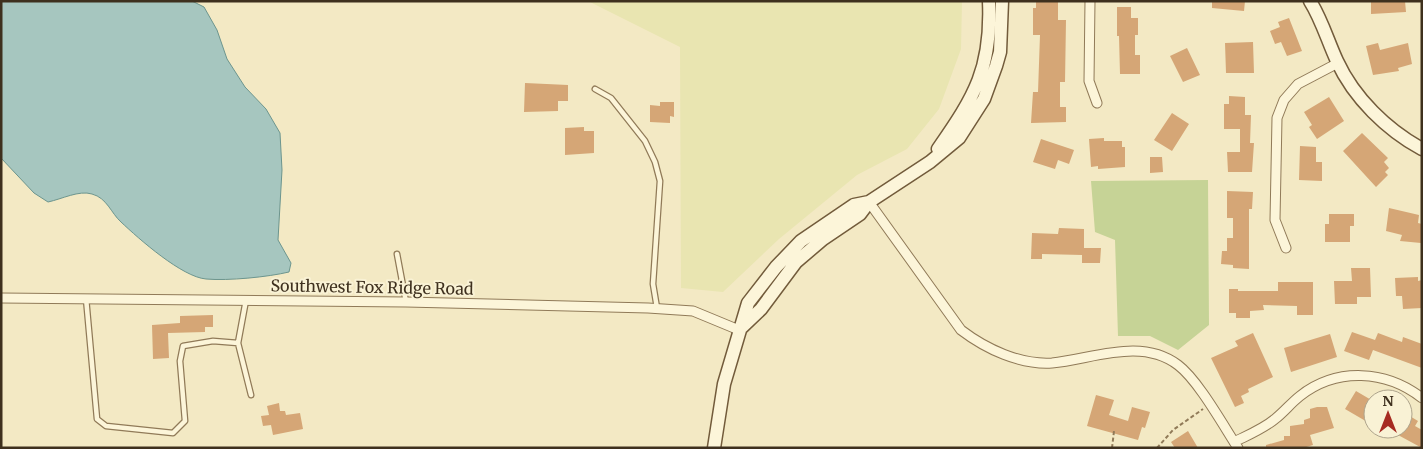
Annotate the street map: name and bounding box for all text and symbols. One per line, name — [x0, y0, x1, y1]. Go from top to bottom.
street label: Southwest Fox Ridge Road — [270, 275, 474, 299]
north arrow — [1363, 389, 1413, 439]
text: N — [1382, 392, 1394, 410]

